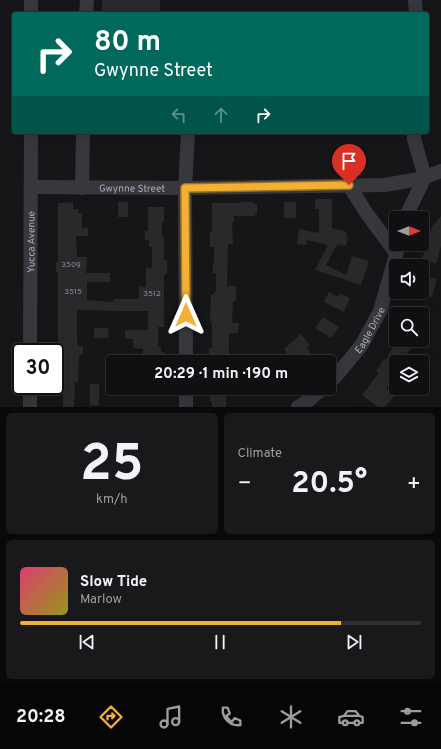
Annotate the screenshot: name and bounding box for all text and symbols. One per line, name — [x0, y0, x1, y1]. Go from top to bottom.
text: 80 m — [94, 25, 161, 61]
icon: right — [28, 28, 80, 80]
text: Gwynne Street — [94, 60, 213, 83]
icon: left — [168, 104, 190, 126]
icon: ahead — [210, 104, 232, 126]
icon: right — [252, 104, 274, 126]
pin — [332, 144, 366, 185]
icon: arrive — [338, 150, 360, 172]
street label: Gwynne Street — [99, 182, 165, 196]
street label: Yucca Avenue — [25, 211, 39, 273]
north arrow — [389, 211, 429, 251]
map controls — [389, 211, 429, 395]
button: sound — [389, 259, 429, 299]
house number: 3509 — [61, 260, 81, 270]
house number: 3515 — [64, 287, 82, 297]
house number: 3512 — [143, 289, 161, 299]
position arrow — [165, 294, 207, 336]
street label: Eagle Drive — [352, 306, 389, 357]
button: search — [389, 307, 429, 347]
speed limit sign: 30 — [12, 343, 64, 395]
button: layers — [389, 355, 429, 395]
text: 20:29 · 1 min · 190 m — [154, 365, 288, 384]
text: 25 — [80, 433, 144, 499]
text: Climate — [238, 446, 282, 462]
text: 20.5° — [291, 466, 367, 503]
text: − — [238, 471, 252, 498]
text: + — [407, 471, 421, 498]
text: km/h — [96, 492, 128, 508]
text: Slow Tide — [80, 573, 147, 592]
text: Marlow — [80, 592, 122, 608]
icon: previous — [76, 631, 98, 653]
icon: pause — [209, 631, 231, 653]
icon: next — [343, 631, 365, 653]
icon: directions — [97, 703, 125, 731]
icon: music — [157, 703, 185, 731]
icon: phone — [217, 703, 245, 731]
icon: climate — [277, 703, 305, 731]
icon: car — [337, 703, 365, 731]
icon: filters — [397, 703, 425, 731]
text: 20:28 — [16, 706, 66, 729]

